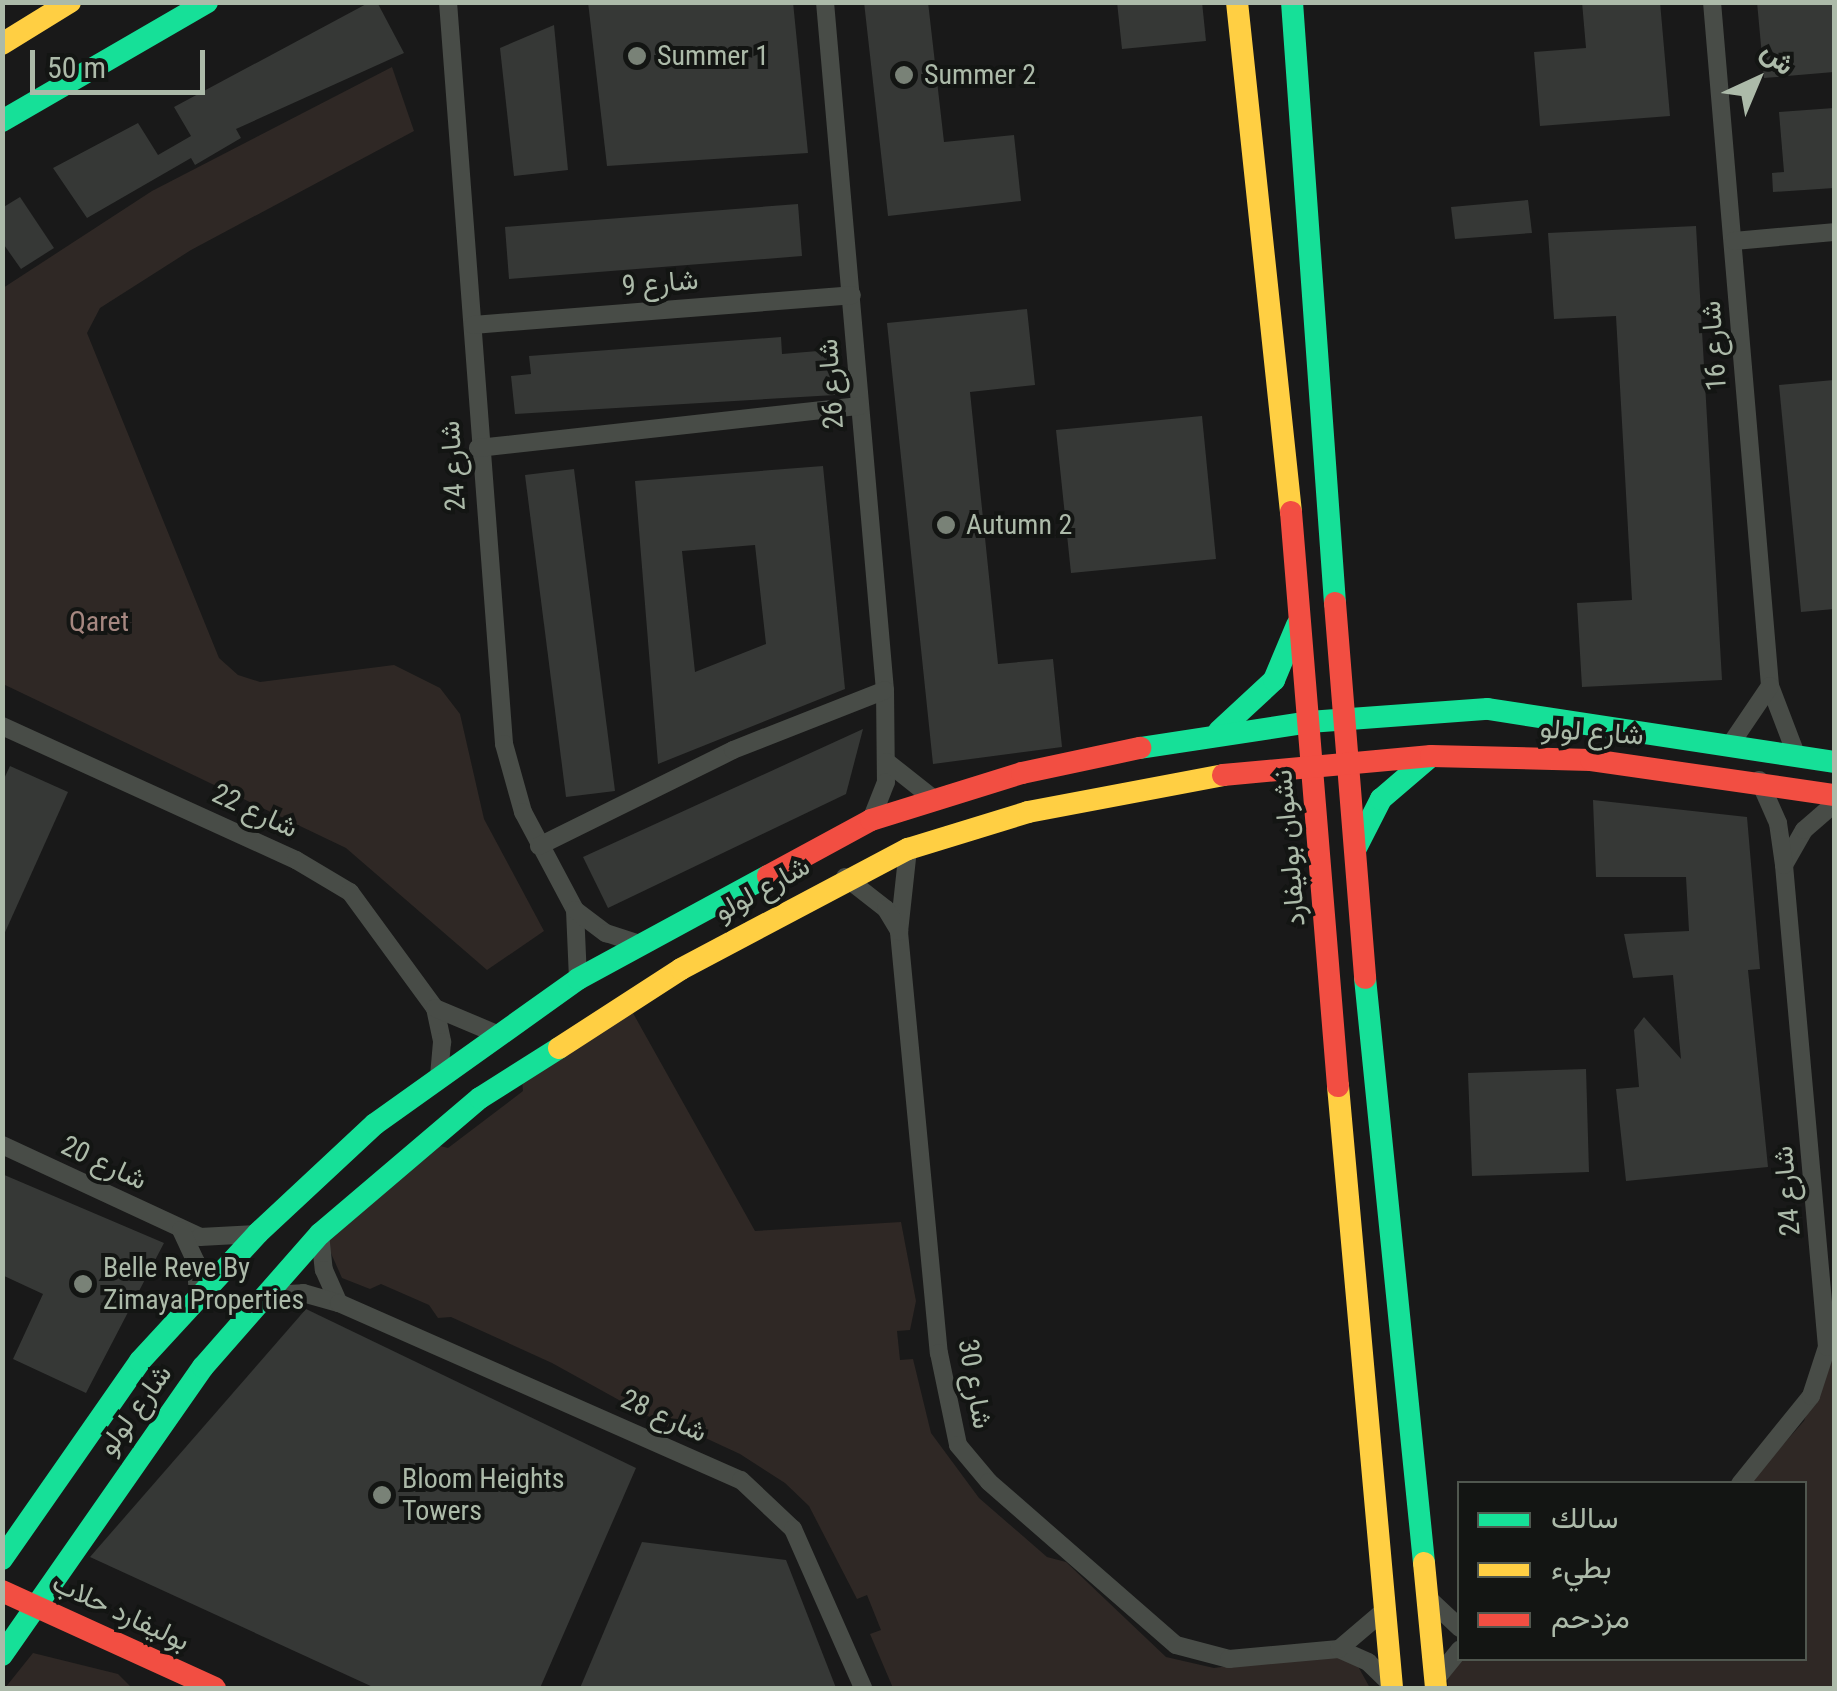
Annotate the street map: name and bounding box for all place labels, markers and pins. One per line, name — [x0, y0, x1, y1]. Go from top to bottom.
place label: Summer 1 — [657, 39, 769, 73]
marker: Summer 1 — [626, 45, 648, 67]
place label: Summer 2 — [924, 58, 1036, 92]
marker: Summer 2 — [893, 64, 915, 86]
place label: Autumn 2 — [966, 508, 1072, 542]
marker: Autumn 2 — [935, 514, 957, 536]
place label: Belle Reve By Zimaya Properties — [103, 1251, 304, 1317]
marker: Belle Reve By Zimaya Properties — [72, 1273, 94, 1295]
place label: Bloom Heights Towers — [402, 1462, 565, 1528]
marker: Bloom Heights Towers — [371, 1484, 393, 1506]

